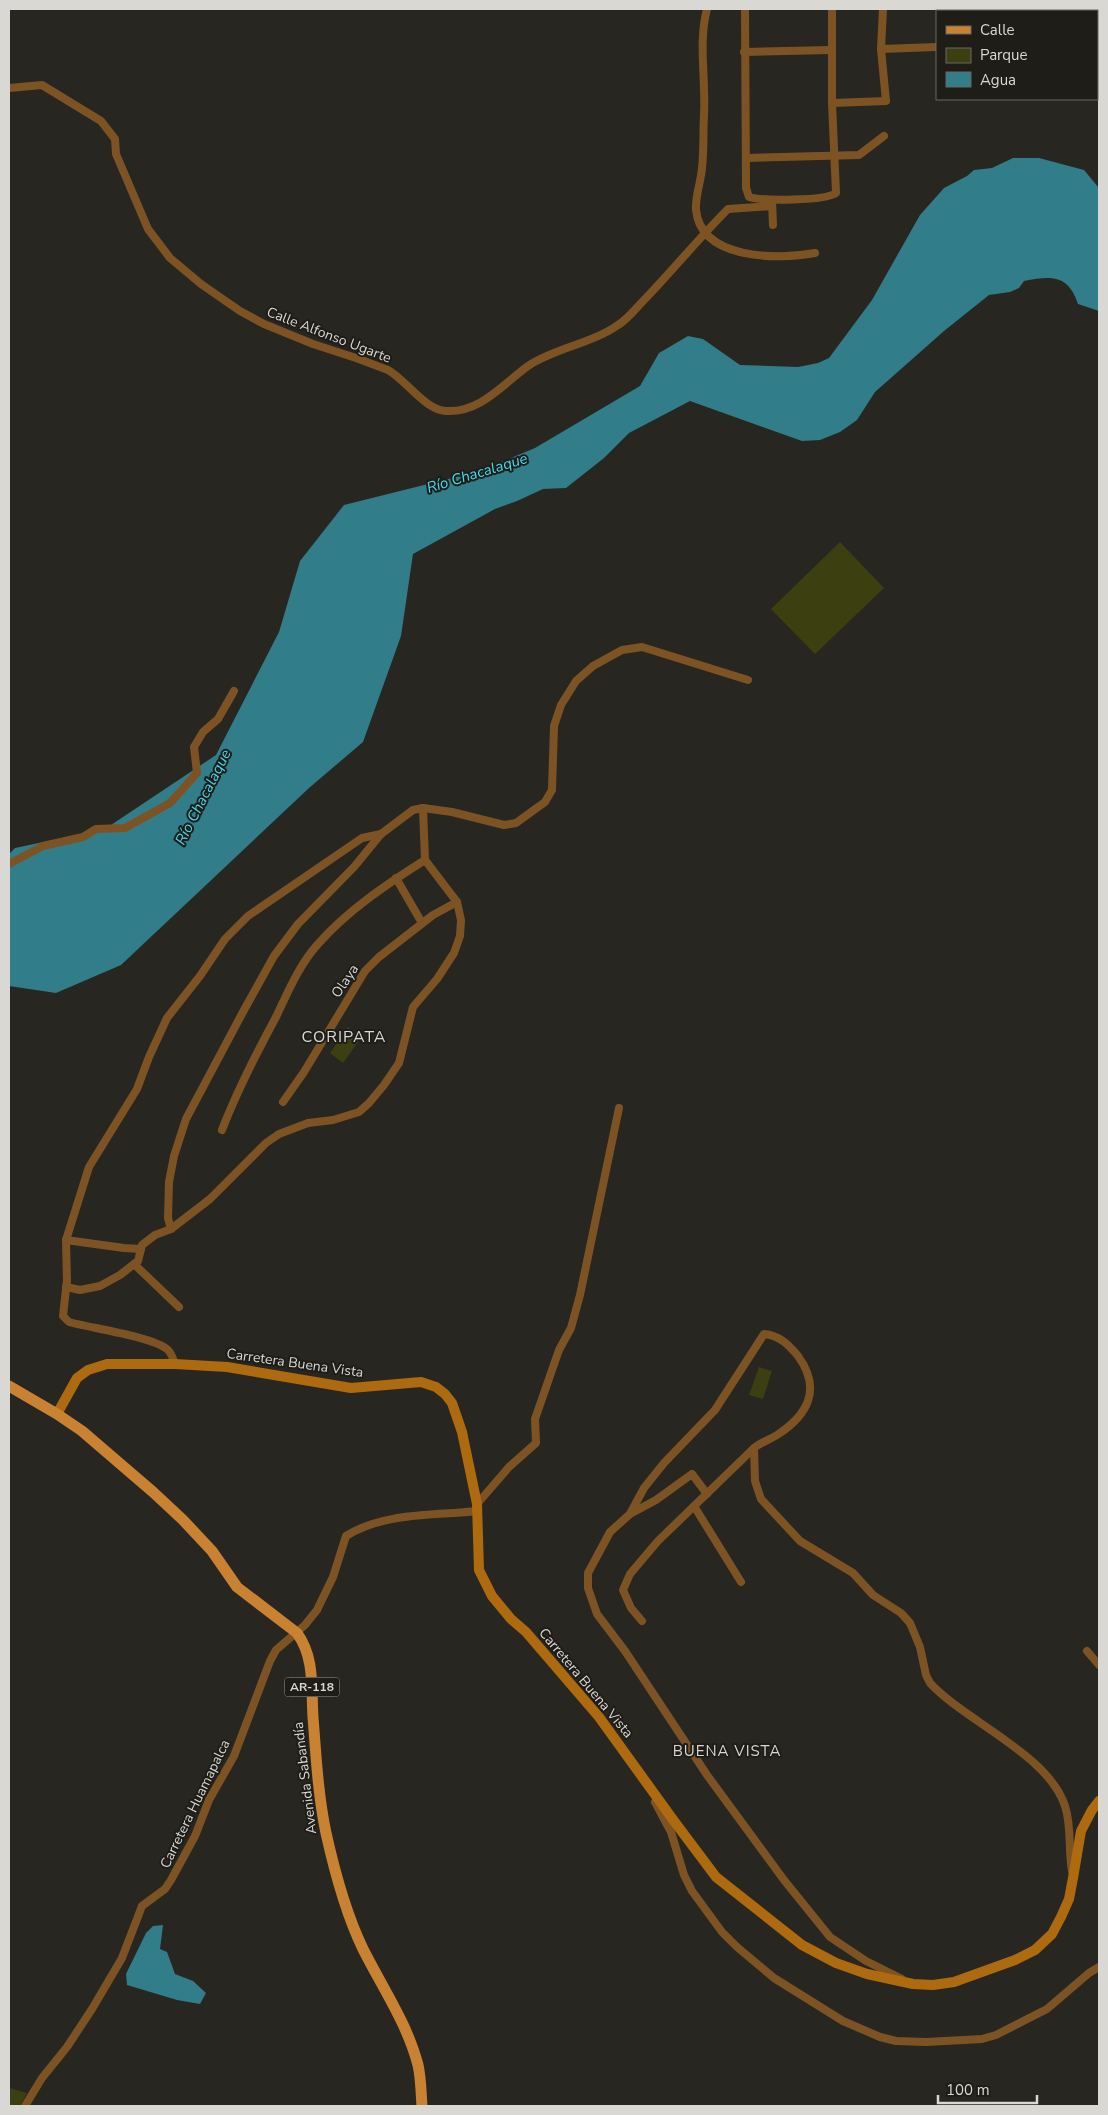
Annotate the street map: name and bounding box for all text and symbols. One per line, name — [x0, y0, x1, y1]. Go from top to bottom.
legend — [936, 10, 1098, 100]
text: Calle — [980, 20, 1015, 40]
text: Parque — [980, 45, 1028, 65]
text: Agua — [980, 70, 1016, 90]
street label: Calle Alfonso Ugarte — [264, 302, 394, 368]
water label: Río Chacalaque — [424, 448, 530, 498]
water label: Río Chacalaque — [170, 746, 236, 848]
street label: Olaya — [327, 960, 363, 1002]
district label: CORIPATA — [302, 1026, 387, 1048]
street label: Carretera Buena Vista — [225, 1344, 365, 1382]
street label: Carretera Buena Vista — [534, 1624, 638, 1742]
road number: AR-118 — [284, 1678, 340, 1696]
street label: Avenida Sabandía — [289, 1721, 321, 1835]
street label: Carretera Huamapalca — [156, 1736, 234, 1872]
district label: BUENA VISTA — [673, 1741, 781, 1761]
scale bar — [938, 2072, 1037, 2104]
text: 100 m — [946, 2080, 990, 2100]

